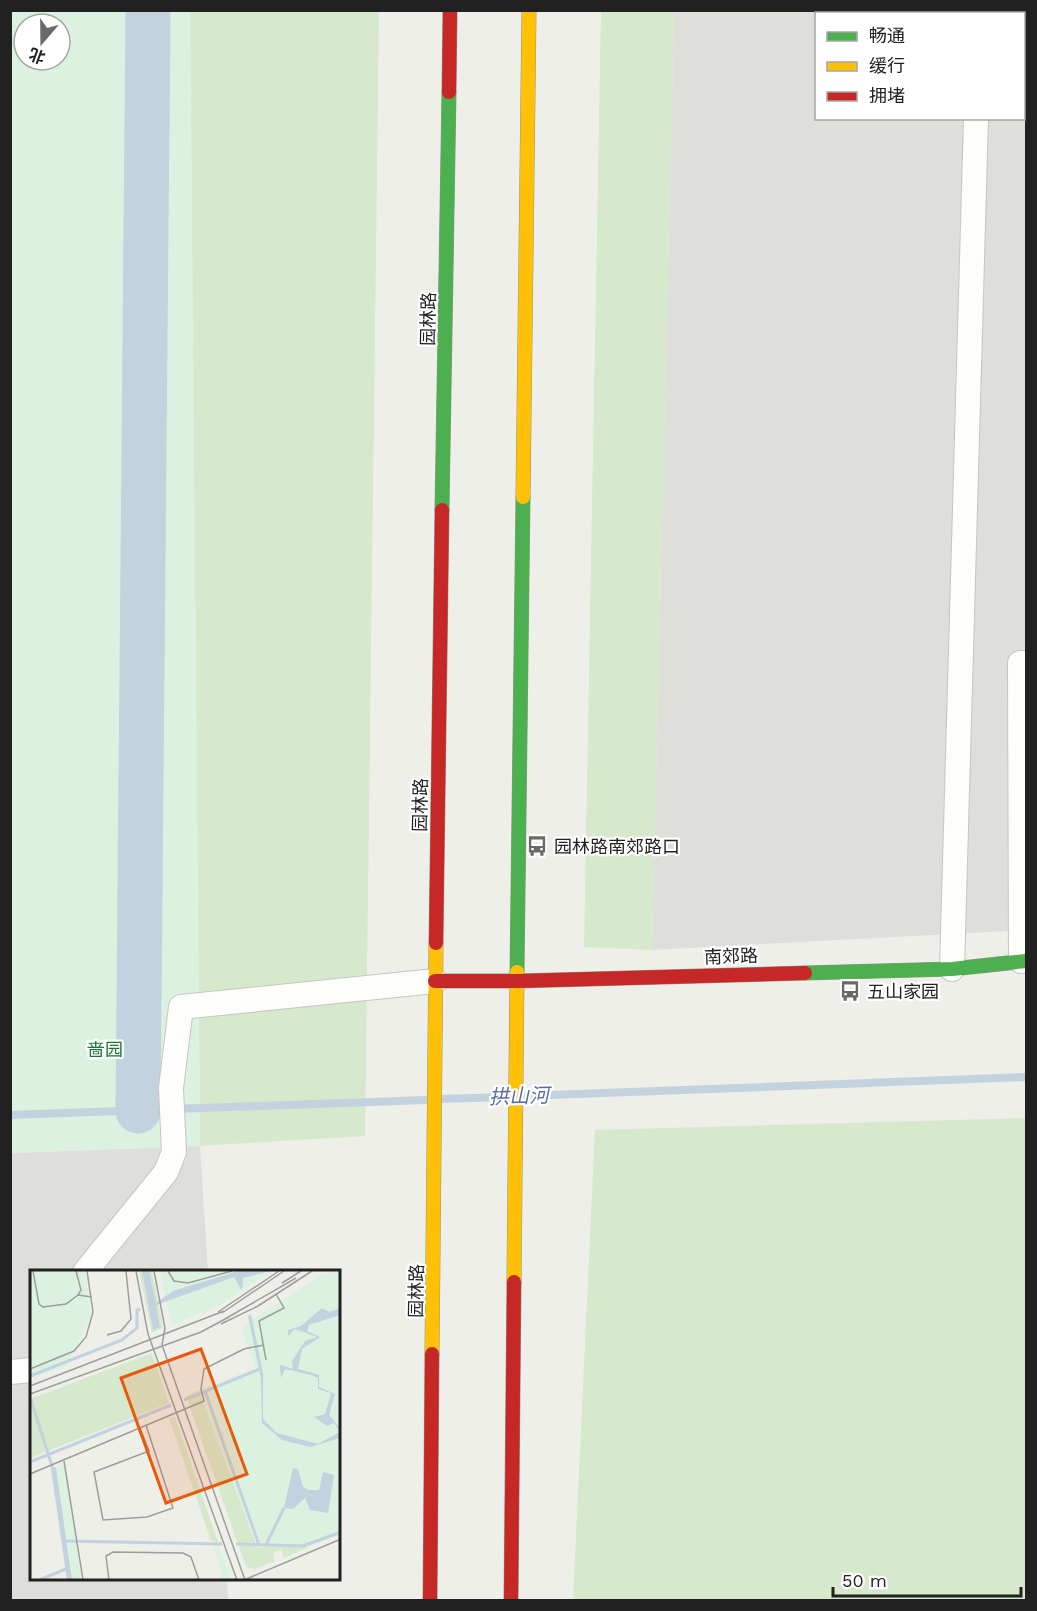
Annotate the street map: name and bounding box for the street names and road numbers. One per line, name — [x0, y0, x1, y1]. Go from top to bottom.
street label: 园林路 — [417, 292, 439, 346]
street label: 园林路 — [409, 778, 431, 832]
street label: 南郊路 — [704, 945, 758, 967]
street label: 园林路 — [405, 1264, 427, 1318]

